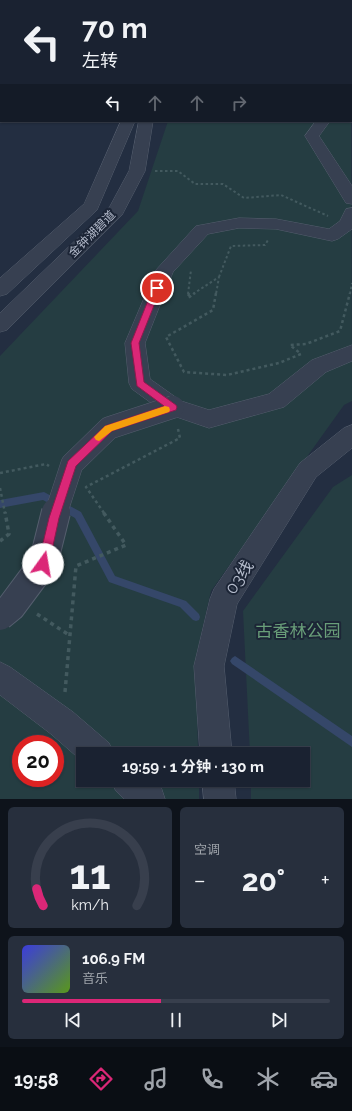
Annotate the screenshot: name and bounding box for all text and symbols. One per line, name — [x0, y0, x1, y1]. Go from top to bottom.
text: 70 m — [82, 12, 148, 45]
icon: left — [16, 16, 68, 68]
text: 左转 — [82, 50, 118, 71]
icon: left — [102, 92, 124, 114]
icon: ahead — [144, 92, 166, 114]
icon: ahead — [186, 92, 208, 114]
icon: right — [228, 92, 250, 114]
street label: 金钟湖碧道 — [66, 208, 118, 260]
pin — [140, 271, 174, 305]
icon: arrive — [146, 277, 168, 299]
position arrow — [22, 543, 64, 585]
street label: 03线 — [221, 556, 257, 598]
park label: 古香林公园 — [256, 621, 341, 641]
speed limit sign: 20 — [12, 735, 64, 787]
text: 19:59 · 1 分钟 · 130 m — [122, 758, 264, 776]
text: 空调 — [194, 842, 220, 857]
text: 11 — [69, 849, 111, 898]
text: 20° — [242, 863, 285, 898]
text: − — [194, 867, 206, 893]
text: + — [321, 867, 330, 893]
text: km/h — [71, 896, 109, 912]
text: 106.9 FM — [82, 950, 145, 968]
text: 音乐 — [82, 971, 108, 986]
icon: previous — [62, 1009, 84, 1031]
icon: pause — [165, 1009, 187, 1031]
icon: next — [268, 1009, 290, 1031]
icon: directions — [87, 1065, 115, 1093]
icon: music — [142, 1065, 170, 1093]
icon: phone — [198, 1065, 226, 1093]
icon: climate — [254, 1065, 282, 1093]
icon: car — [310, 1065, 338, 1093]
text: 19:58 — [14, 1069, 59, 1090]

